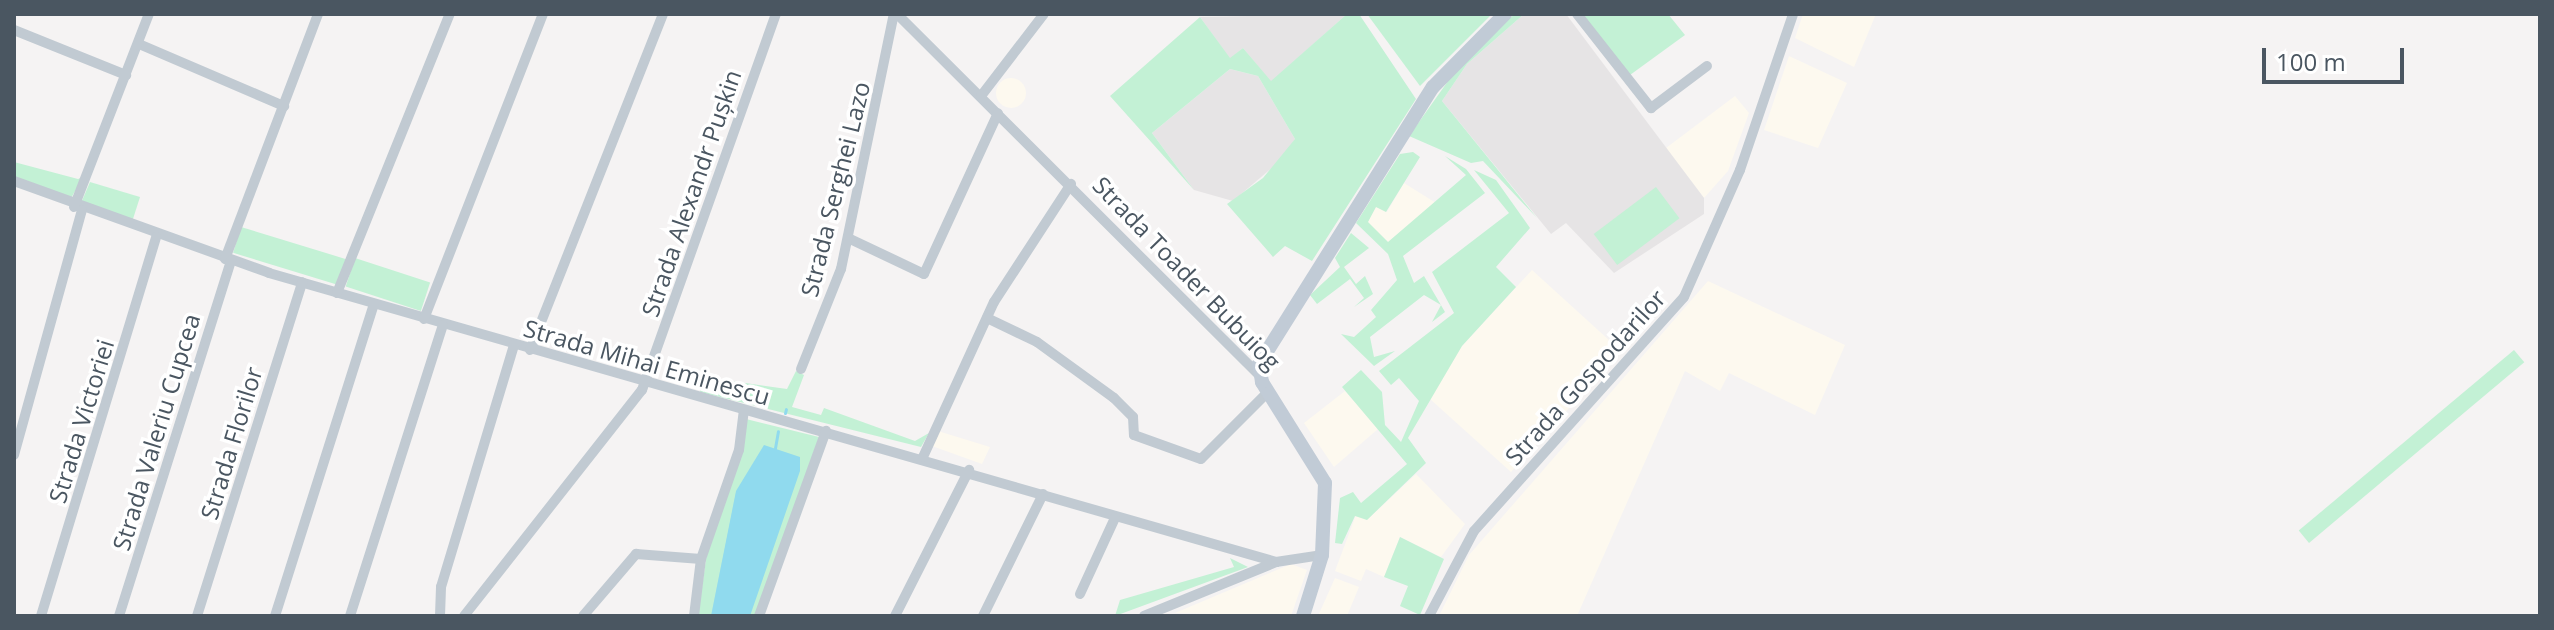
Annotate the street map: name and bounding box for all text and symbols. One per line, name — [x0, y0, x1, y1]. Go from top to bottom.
scale bar — [2266, 32, 2408, 82]
text: 100 m — [2276, 45, 2346, 78]
street label: Strada Alexandr Pușkin — [635, 66, 747, 320]
street label: Strada Serghei Lazo — [794, 78, 876, 300]
street label: Strada Toader Bubuiog — [1087, 170, 1287, 376]
street label: Strada Gospodarilor — [1499, 283, 1671, 471]
street label: Strada Valeriu Cupcea — [106, 310, 206, 554]
street label: Strada Mihai Eminescu — [521, 313, 773, 411]
street label: Strada Victoriei — [42, 336, 120, 506]
street label: Strada Florilor — [194, 363, 268, 523]

